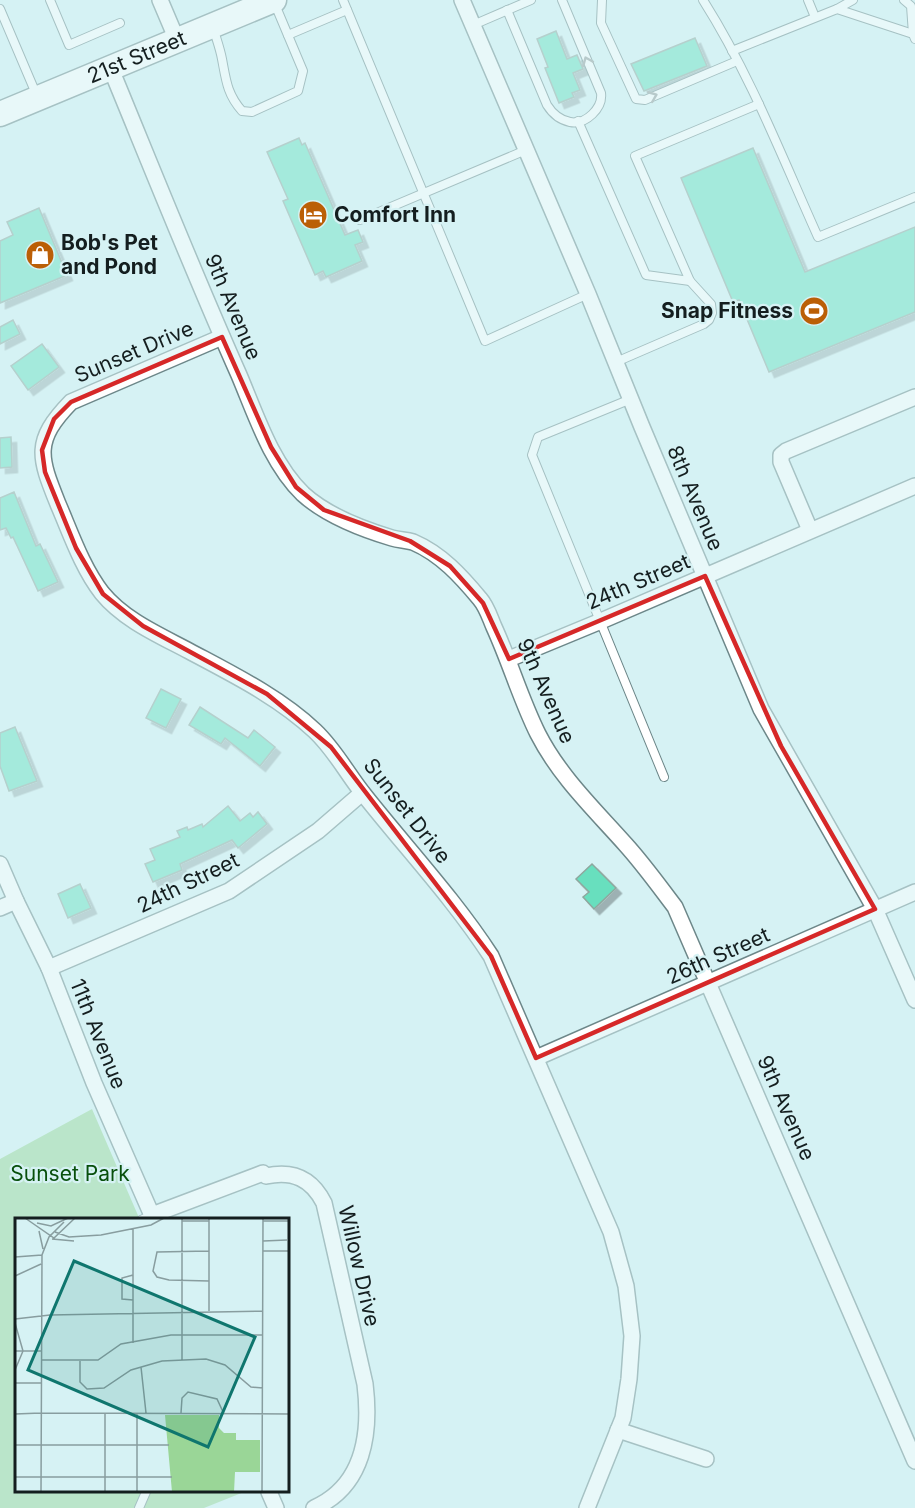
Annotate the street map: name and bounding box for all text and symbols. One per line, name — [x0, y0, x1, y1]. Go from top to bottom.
street label: 21st Street — [83, 25, 190, 88]
one-way arrow — [582, 56, 594, 67]
one-way arrow — [647, 91, 658, 103]
hotel icon: Comfort Inn — [297, 199, 329, 231]
place label: Comfort Inn — [334, 202, 456, 227]
place label: Bob's Pet and Pond — [61, 230, 158, 279]
shop icon: Bob's Pet and Pond — [24, 239, 56, 271]
street label: 9th Avenue — [200, 250, 267, 363]
sports icon: Snap Fitness — [798, 295, 830, 327]
place label: Snap Fitness — [661, 298, 793, 323]
street label: Sunset Drive — [71, 315, 197, 388]
street label: 8th Avenue — [662, 441, 729, 554]
street label: 24th Street — [582, 548, 694, 615]
street label: 9th Avenue — [512, 634, 581, 747]
street label: Sunset Drive — [359, 753, 456, 868]
street label: 24th Street — [133, 847, 243, 918]
street label: 26th Street — [662, 922, 773, 989]
street label: 11th Avenue — [65, 975, 132, 1092]
street label: 9th Avenue — [752, 1051, 821, 1164]
park label: Sunset Park — [10, 1161, 130, 1186]
street label: Willow Drive — [333, 1203, 386, 1329]
inset map — [15, 1218, 290, 1493]

